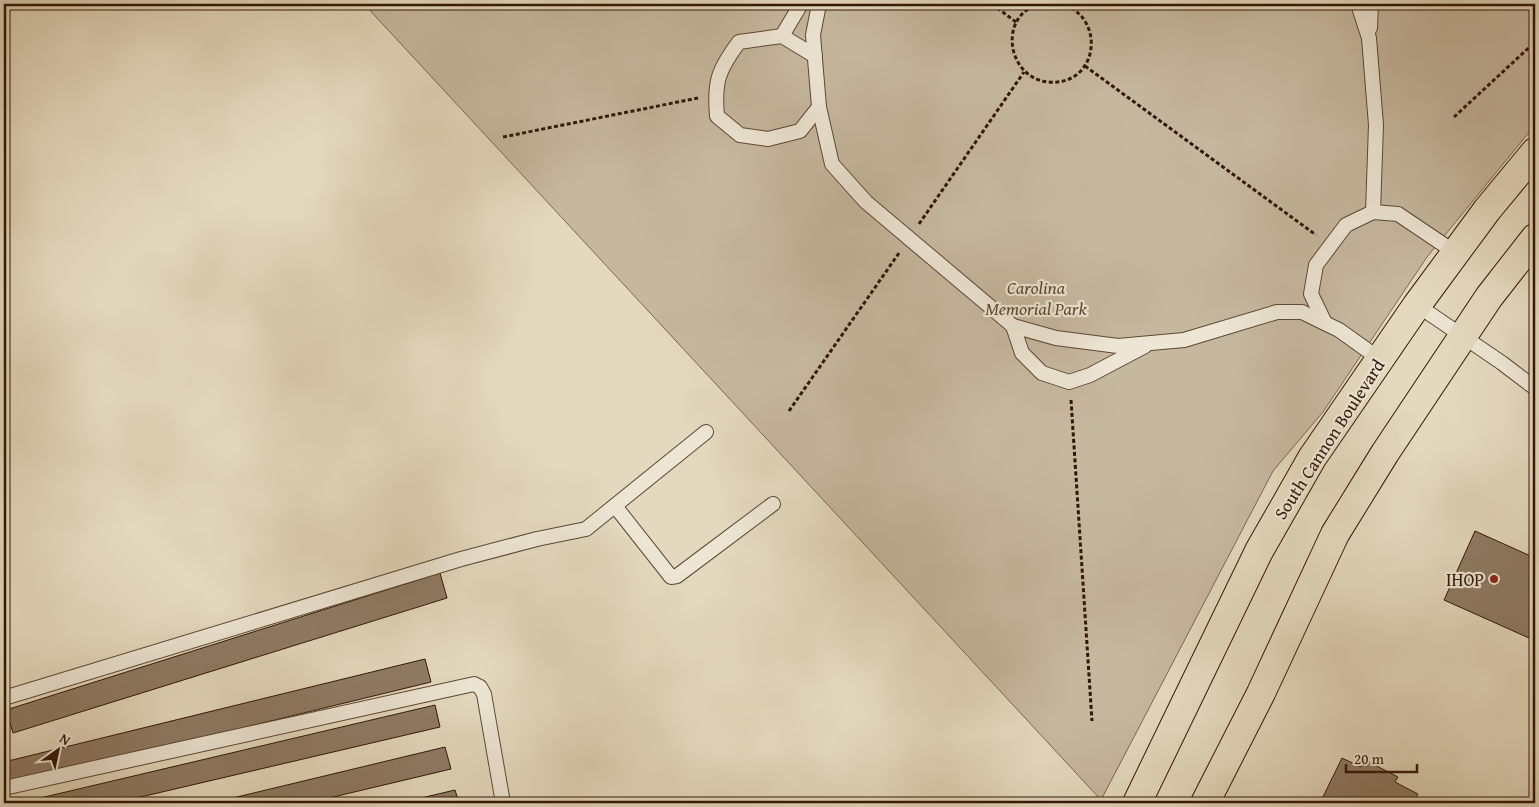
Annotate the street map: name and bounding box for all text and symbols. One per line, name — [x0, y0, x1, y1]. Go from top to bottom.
park label: Carolina Memorial Park — [985, 274, 1087, 322]
street label: South Cannon Boulevard — [1267, 353, 1391, 525]
place label: IHOP — [1446, 566, 1484, 593]
marker: IHOP — [1488, 573, 1500, 585]
north arrow — [32, 724, 82, 774]
text: N — [56, 728, 75, 750]
scale bar — [1346, 742, 1418, 774]
text: 20 m — [1354, 748, 1385, 769]

